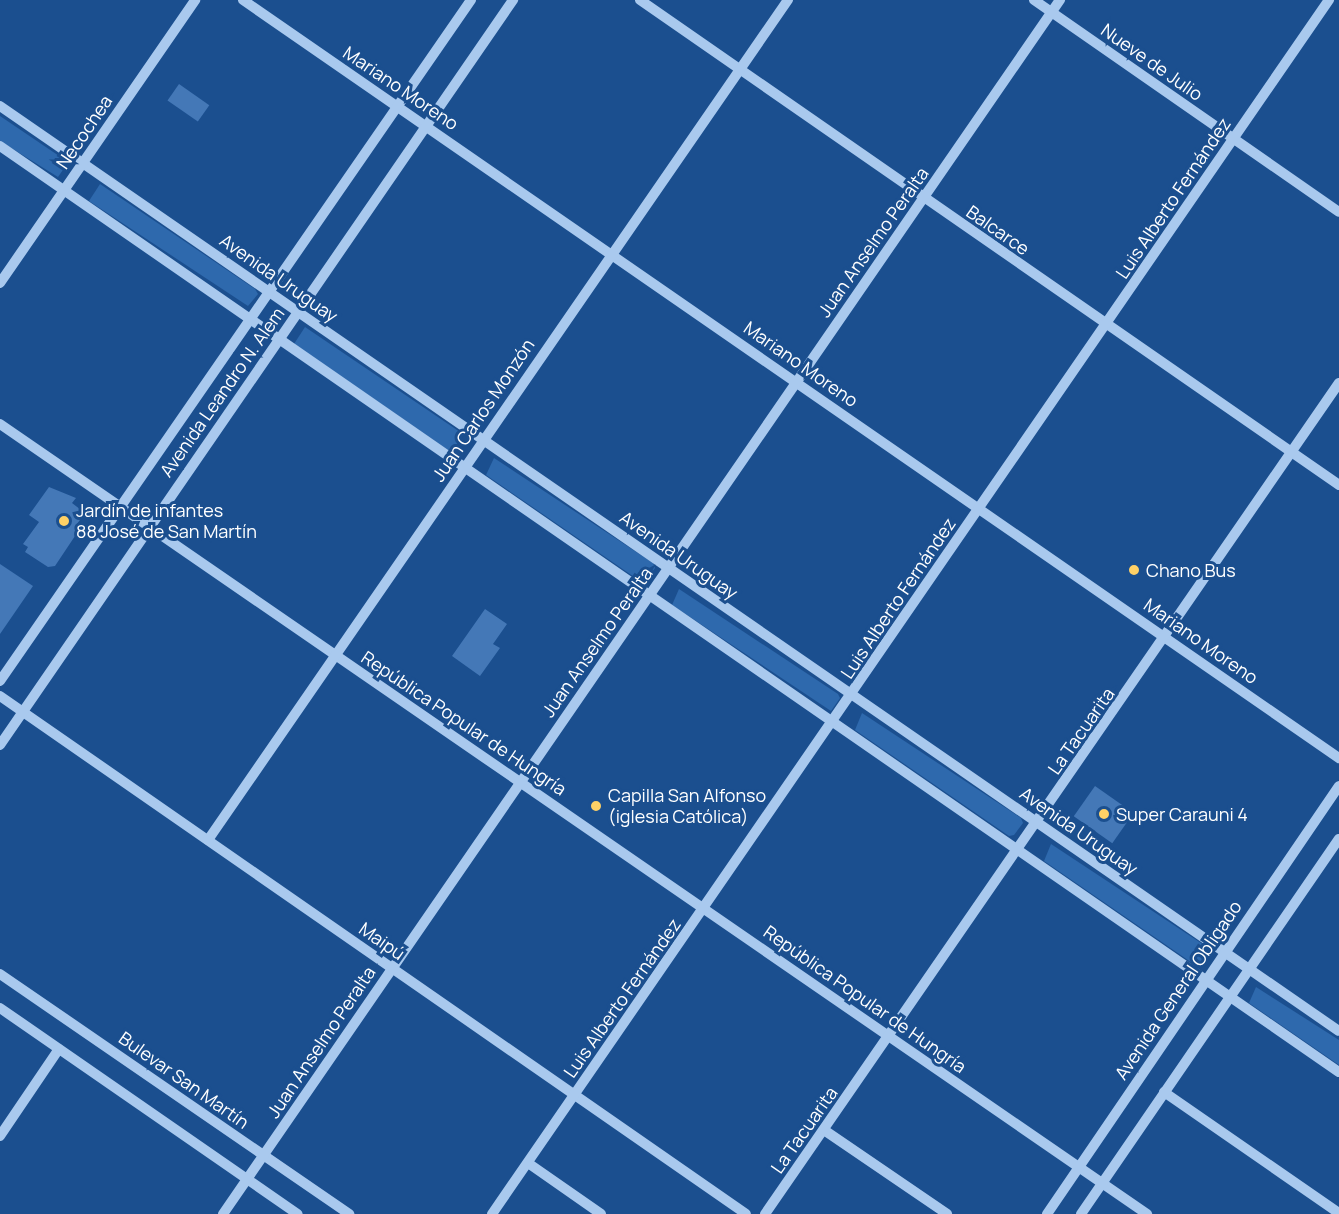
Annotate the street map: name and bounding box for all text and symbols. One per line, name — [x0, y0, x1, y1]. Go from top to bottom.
street label: Nueve de Julio — [1097, 19, 1207, 105]
street label: Mariano Moreno — [339, 41, 463, 135]
street label: Necochea — [52, 91, 116, 173]
street label: Luis Alberto Fernández — [1111, 113, 1235, 283]
street label: Juan Anselmo Peralta — [813, 163, 933, 321]
street label: Balcarce — [962, 201, 1034, 259]
street label: Avenida Uruguay — [216, 229, 342, 327]
street label: Avenida Leandro N. Alem — [155, 303, 289, 481]
street label: Mariano Moreno — [740, 317, 862, 411]
street label: Juan Carlos Monzón — [427, 335, 539, 485]
place label: Jardín de infantes 88 José de San Martín — [76, 500, 257, 542]
street label: Avenida Uruguay — [616, 506, 742, 604]
street label: Luis Alberto Fernández — [836, 513, 960, 683]
marker: Jardín de infantes 88 José de San Martín — [57, 514, 71, 528]
place label: Chano Bus — [1146, 559, 1236, 581]
street label: Juan Anselmo Peralta — [537, 563, 657, 721]
marker: Chano Bus — [1127, 563, 1141, 577]
street label: Mariano Moreno — [1140, 594, 1262, 688]
street label: República Popular de Hungría — [357, 646, 571, 800]
street label: La Tacuarita — [1043, 684, 1119, 778]
street label: Avenida Uruguay — [1016, 782, 1142, 880]
place label: Capilla San Alfonso (iglesia Católica) — [608, 785, 766, 828]
marker: Capilla San Alfonso (iglesia Católica) — [589, 799, 603, 813]
place label: Super Carauni 4 — [1116, 803, 1248, 825]
marker: Super Carauni 4 — [1097, 807, 1111, 821]
street label: Avenida General Obligado — [1110, 897, 1246, 1083]
street label: Luis Alberto Fernández — [559, 914, 685, 1082]
street label: Maipú — [355, 918, 409, 964]
street label: República Popular de Hungría — [760, 921, 970, 1077]
street label: Juan Anselmo Peralta — [262, 962, 380, 1122]
street label: Bulevar San Martín — [115, 1027, 253, 1133]
street label: La Tacuarita — [766, 1083, 842, 1177]

